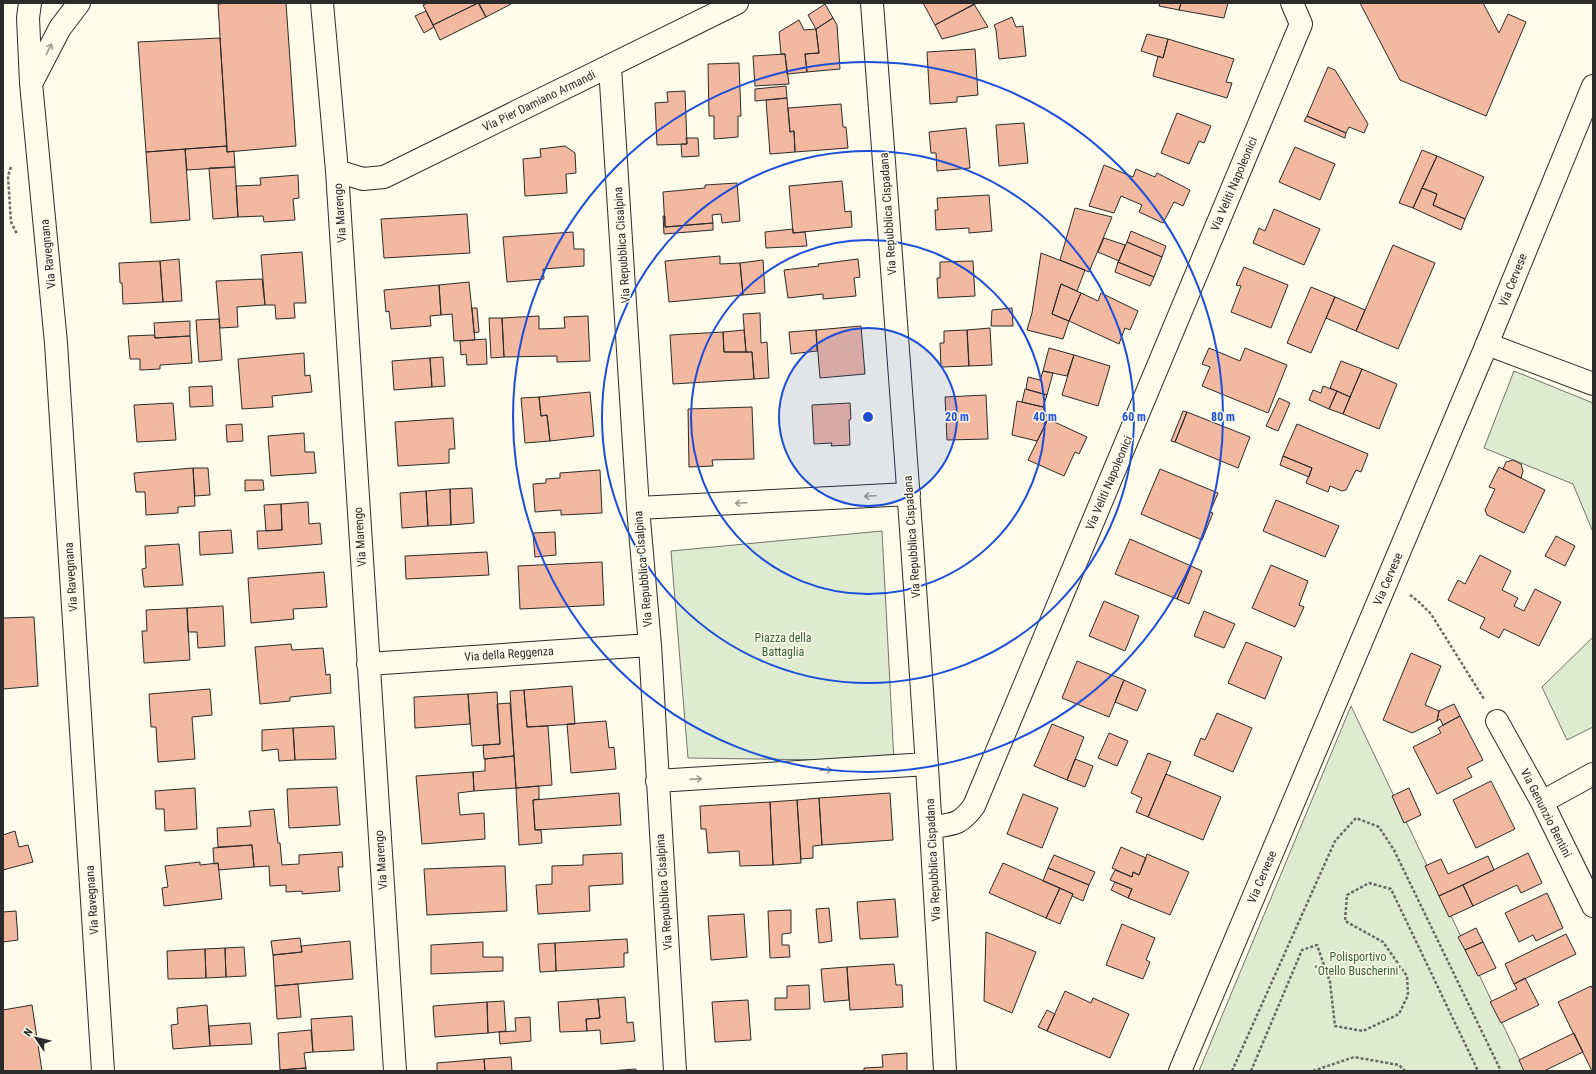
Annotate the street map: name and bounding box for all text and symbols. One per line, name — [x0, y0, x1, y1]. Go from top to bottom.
one-way arrow — [46, 43, 53, 55]
street label: Via Pier Damiano Armandi — [480, 68, 598, 134]
street label: Via Veliti Napoleonici — [1208, 135, 1260, 233]
street label: Via Repubblica Cispadana — [877, 152, 899, 276]
street label: Via Marengo — [331, 183, 349, 243]
street label: Via Repubblica Cisalpina — [611, 186, 633, 304]
street label: Via Ravegnana — [37, 218, 59, 289]
street label: Via Cervese — [1496, 251, 1530, 309]
centre of rings — [861, 410, 875, 424]
text: 20 m — [945, 410, 969, 424]
text: 40 m — [1033, 410, 1057, 424]
text: 60 m — [1122, 410, 1146, 424]
text: 80 m — [1211, 410, 1235, 424]
street label: Via Veliti Napoleonici — [1083, 434, 1135, 532]
street label: Via Repubblica Cispadana — [901, 475, 923, 599]
one-way arrow — [864, 493, 877, 500]
one-way arrow — [735, 499, 748, 507]
street label: Via Marengo — [351, 507, 369, 567]
street label: Via Repubblica Cisalpina — [631, 510, 655, 628]
street label: Via Ravegnana — [62, 541, 80, 612]
street label: Via Cervese — [1371, 550, 1406, 607]
park label: Piazza della Battaglia — [754, 631, 812, 659]
street label: Via della Reggenza — [464, 644, 555, 664]
street label: Via Genunzio Bentini — [1518, 766, 1574, 860]
one-way arrow — [819, 767, 832, 774]
one-way arrow — [689, 775, 702, 782]
street label: Via Repubblica Cispadana — [923, 798, 943, 922]
street label: Via Marengo — [372, 830, 390, 890]
street label: Via Repubblica Cisalpina — [653, 833, 675, 951]
street label: Via Cervese — [1245, 848, 1280, 905]
street label: Via Ravegnana — [83, 864, 101, 935]
park label: Polisportivo "Otello Buscherini" — [1314, 950, 1402, 978]
north arrow — [16, 1018, 56, 1058]
text: N — [21, 1026, 36, 1039]

